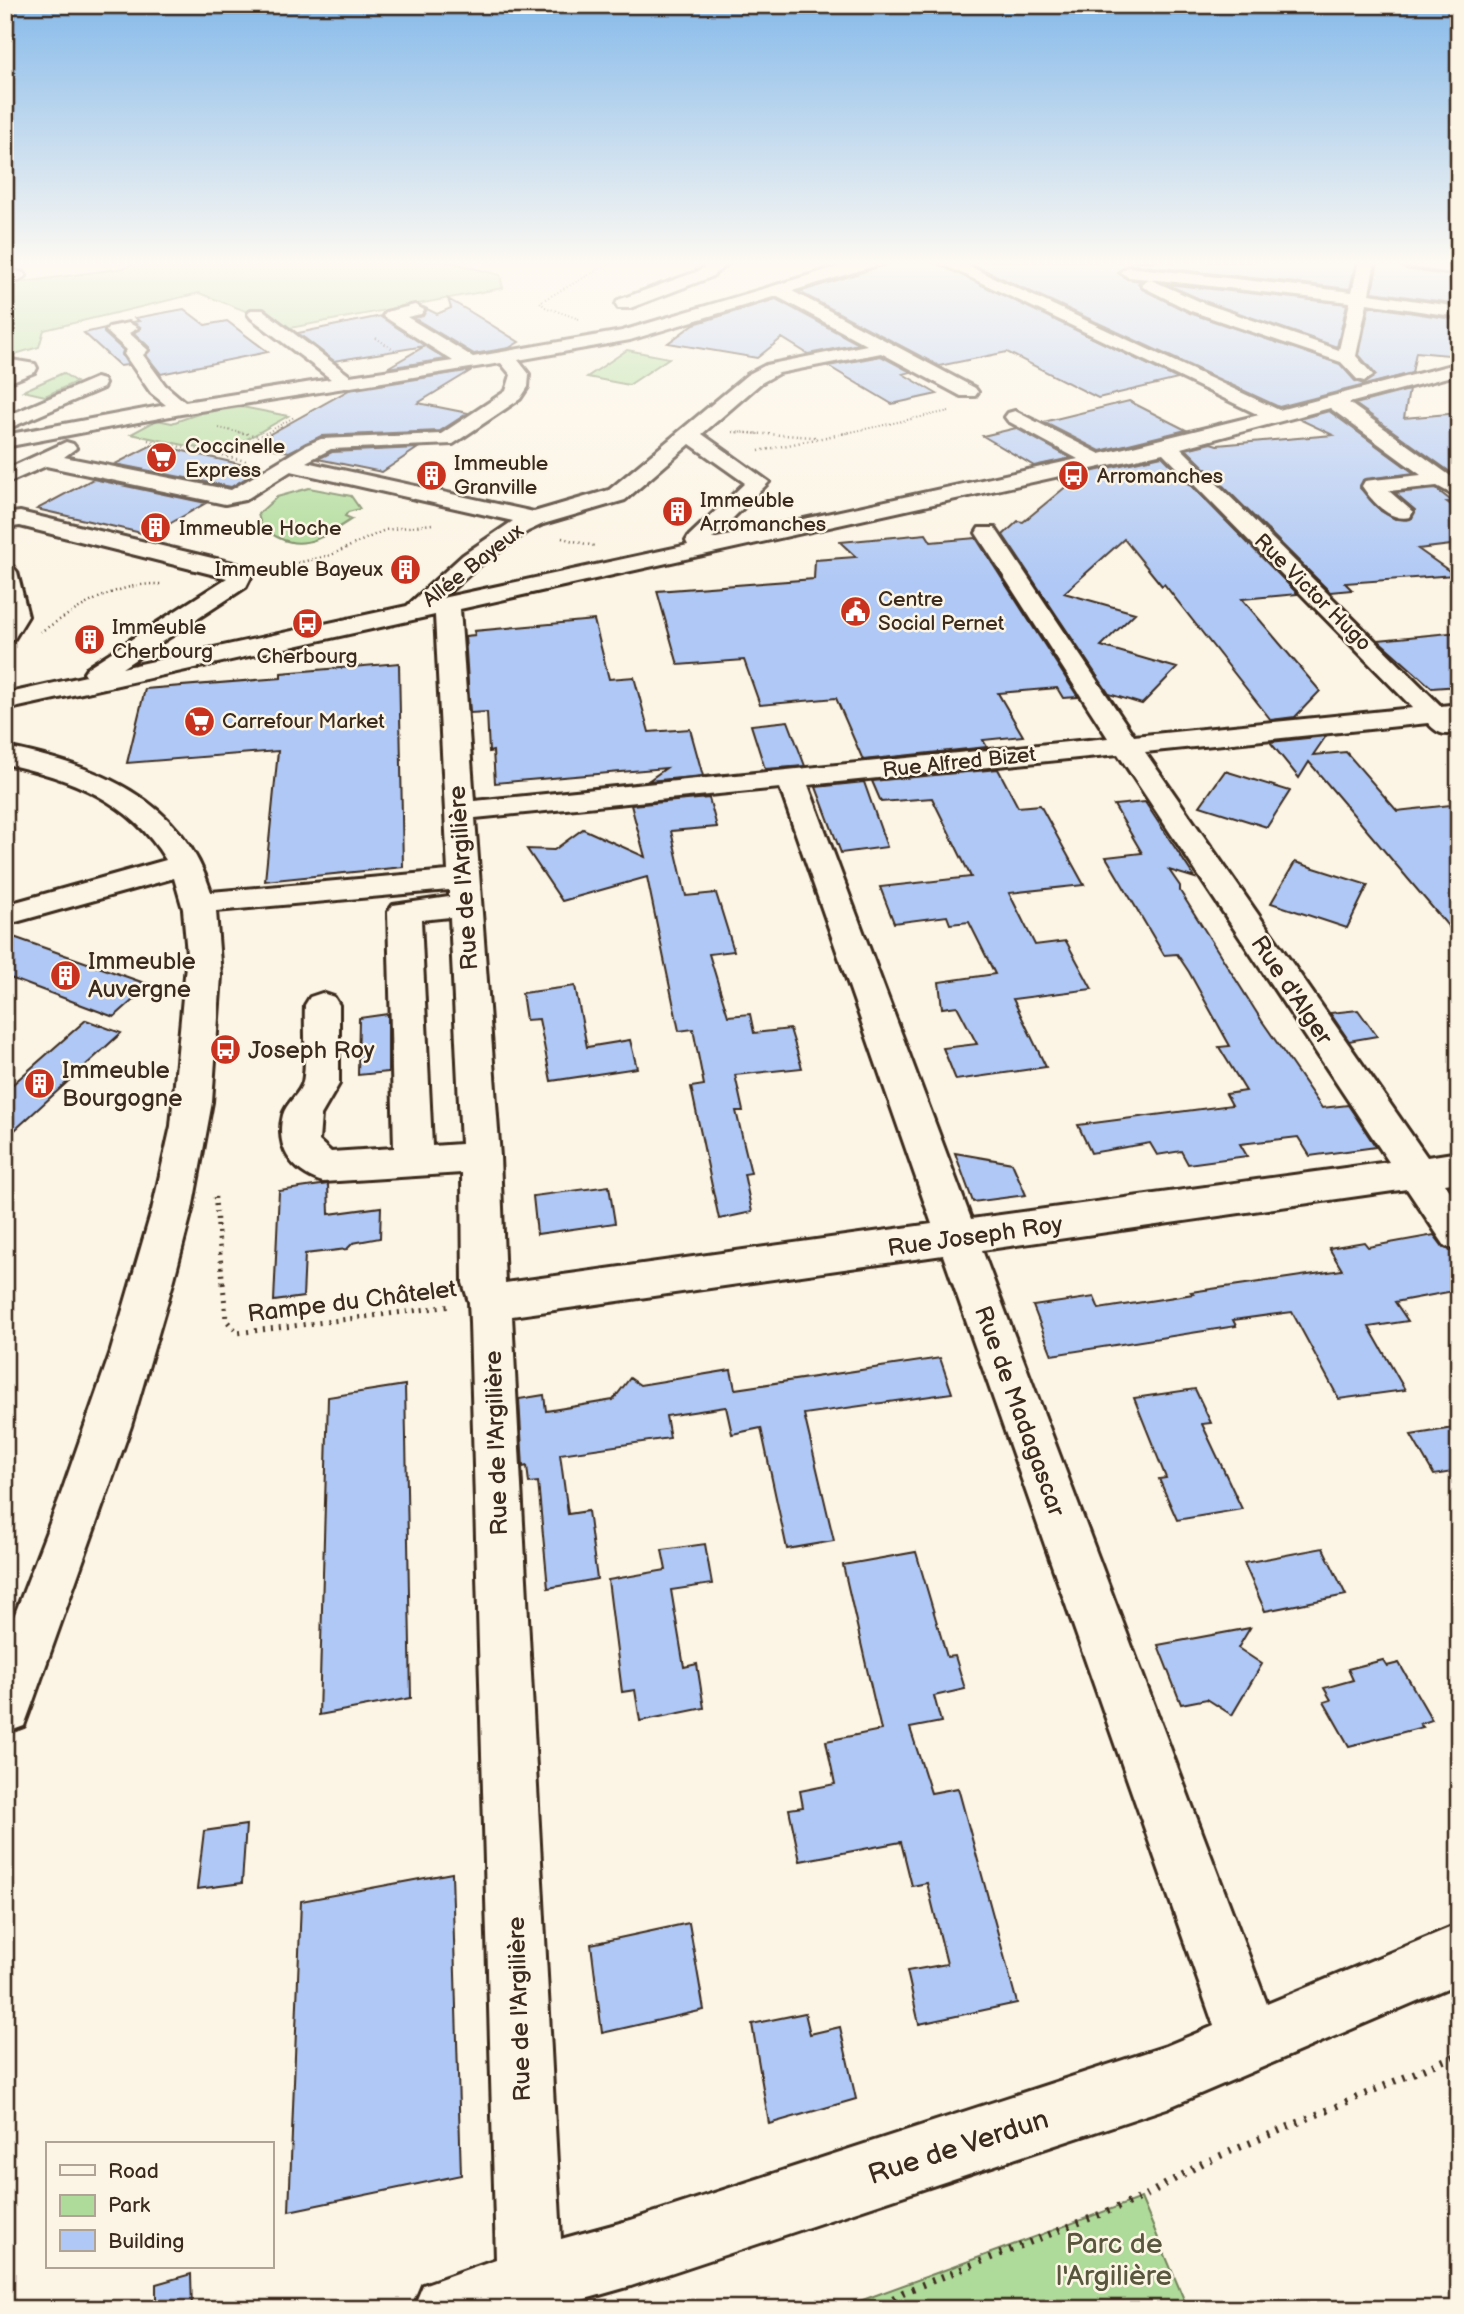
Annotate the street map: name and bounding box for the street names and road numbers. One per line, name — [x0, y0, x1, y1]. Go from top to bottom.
street label: Allée Bayeux — [418, 518, 529, 613]
street label: Rue Victor Hugo — [1249, 529, 1376, 656]
street label: Rue Alfred Bizet — [881, 742, 1037, 783]
street label: Rue de l'Argilière — [443, 785, 484, 971]
street label: Rue d'Alger — [1244, 930, 1339, 1051]
street label: Rue Joseph Roy — [886, 1210, 1065, 1263]
street label: Rampe du Châtelet — [246, 1274, 459, 1329]
street label: Rue de Madagascar — [968, 1302, 1071, 1521]
street label: Rue de l'Argilière — [479, 1350, 514, 1536]
street label: Rue de l'Argilière — [502, 1916, 537, 2102]
street label: Rue de Verdun — [864, 2103, 1053, 2192]

